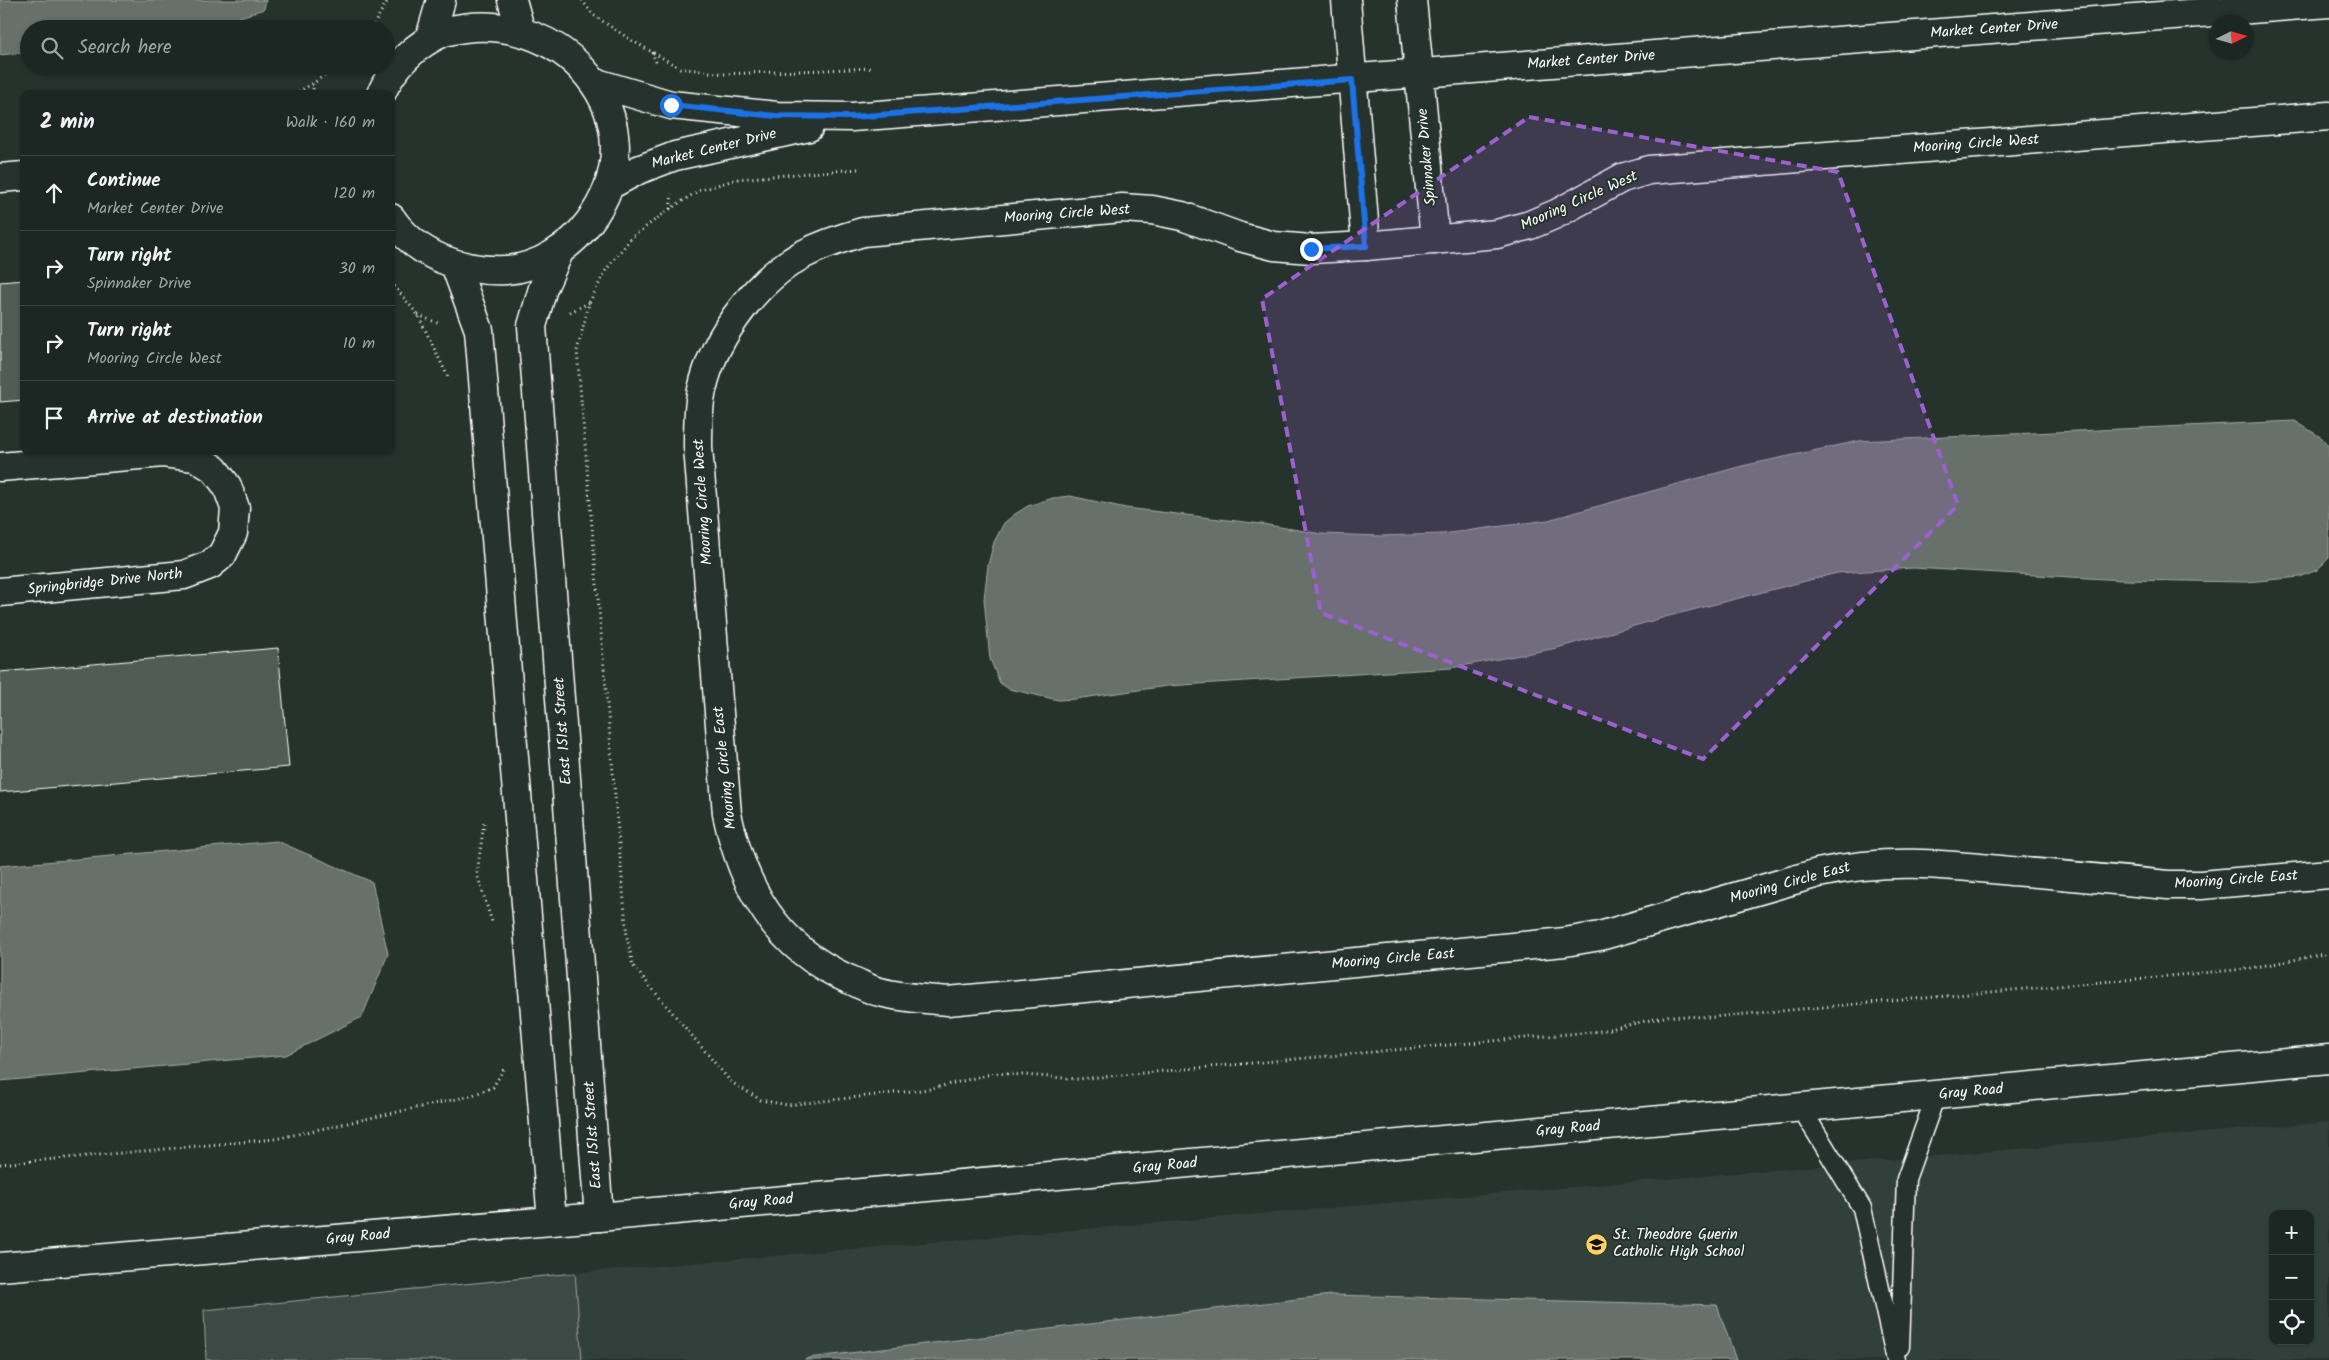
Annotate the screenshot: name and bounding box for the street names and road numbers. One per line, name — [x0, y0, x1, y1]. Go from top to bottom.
street label: Market Center Drive — [1929, 13, 2059, 45]
street label: Market Center Drive — [1526, 44, 1656, 76]
street label: Spinnaker Drive — [1411, 107, 1443, 207]
street label: Market Center Drive — [649, 122, 779, 176]
street label: Mooring Circle West — [1912, 128, 2040, 160]
street label: Mooring Circle West — [1516, 164, 1642, 238]
street label: Mooring Circle West — [1003, 198, 1131, 230]
street label: Mooring Circle West — [687, 438, 719, 566]
street label: Springbridge Drive North — [26, 562, 184, 602]
street label: East 151st Street — [547, 676, 579, 786]
street label: Mooring Circle East — [707, 705, 743, 831]
street label: Mooring Circle East — [1727, 855, 1853, 911]
street label: Mooring Circle East — [2173, 864, 2299, 896]
street label: Mooring Circle East — [1330, 942, 1456, 976]
street label: Gray Road — [1938, 1077, 2005, 1107]
street label: East 151st Street — [577, 1080, 609, 1190]
street label: Gray Road — [1535, 1114, 1602, 1144]
street label: Gray Road — [1132, 1151, 1199, 1181]
street label: Gray Road — [728, 1187, 795, 1217]
street label: Gray Road — [325, 1222, 392, 1252]

